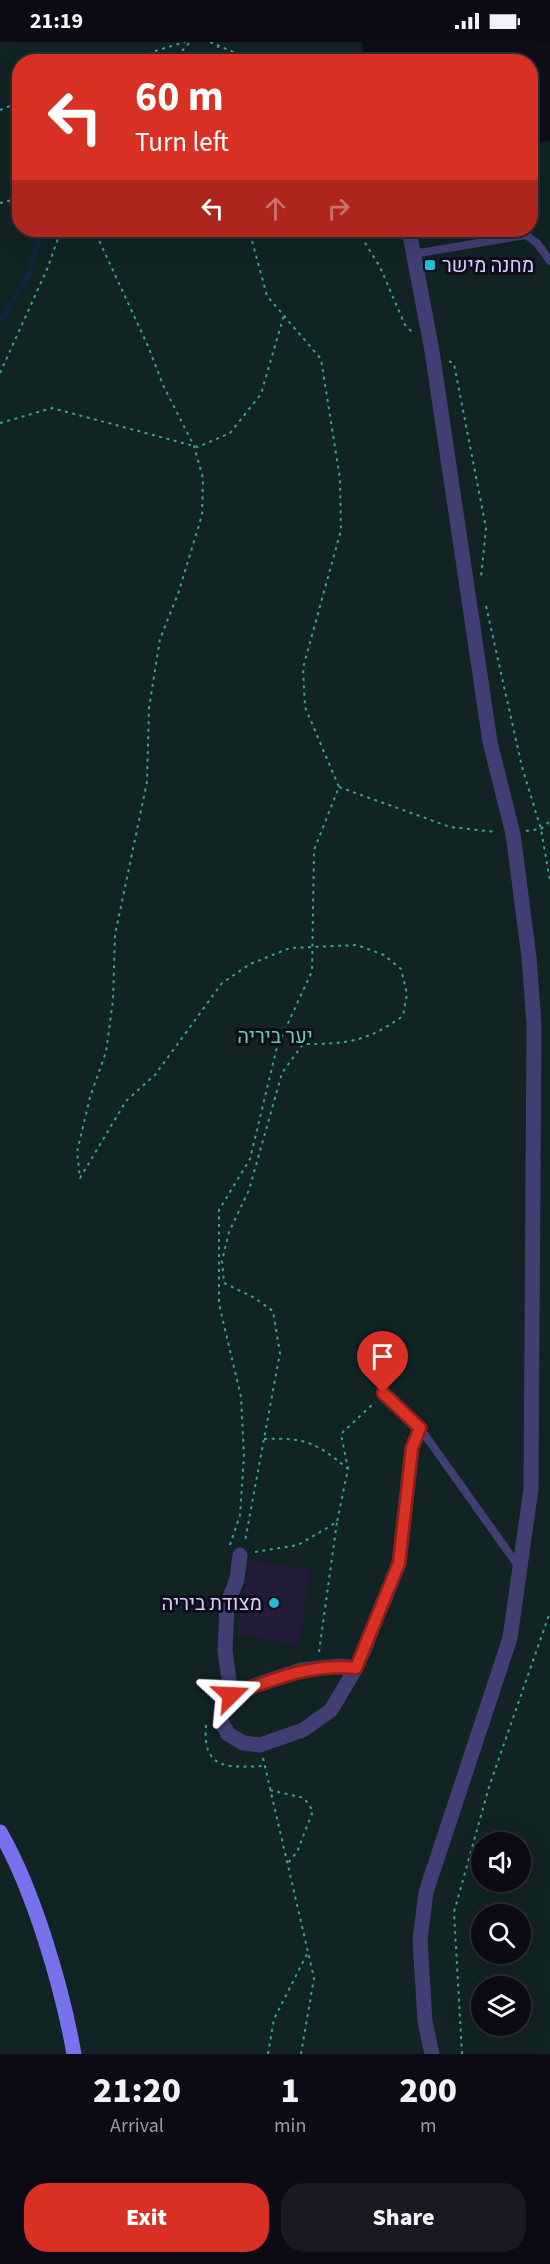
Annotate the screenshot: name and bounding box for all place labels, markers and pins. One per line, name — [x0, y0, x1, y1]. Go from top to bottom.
place label: מחנה מישר — [442, 252, 534, 280]
marker: מחנה מישר — [423, 258, 437, 272]
pin — [357, 1331, 408, 1393]
place label: מצודת ביריה — [161, 1590, 262, 1618]
marker: מצודת ביריה — [267, 1596, 281, 1610]

